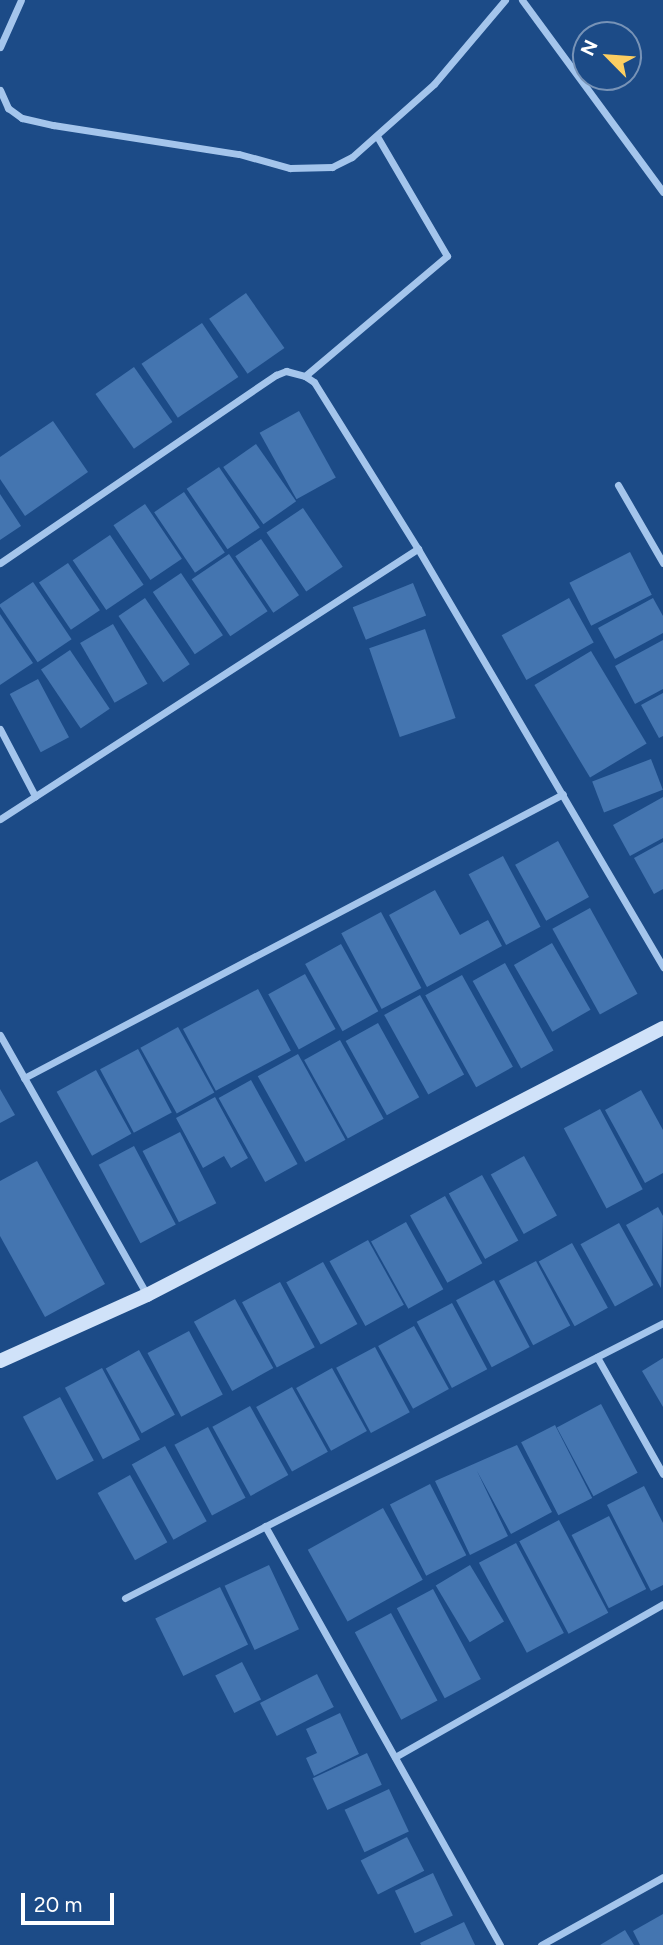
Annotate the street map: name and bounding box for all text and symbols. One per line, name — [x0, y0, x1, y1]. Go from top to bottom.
north arrow — [572, 21, 642, 91]
text: N — [576, 36, 603, 59]
scale bar — [24, 1878, 117, 1922]
text: 20 m — [34, 1892, 82, 1917]

